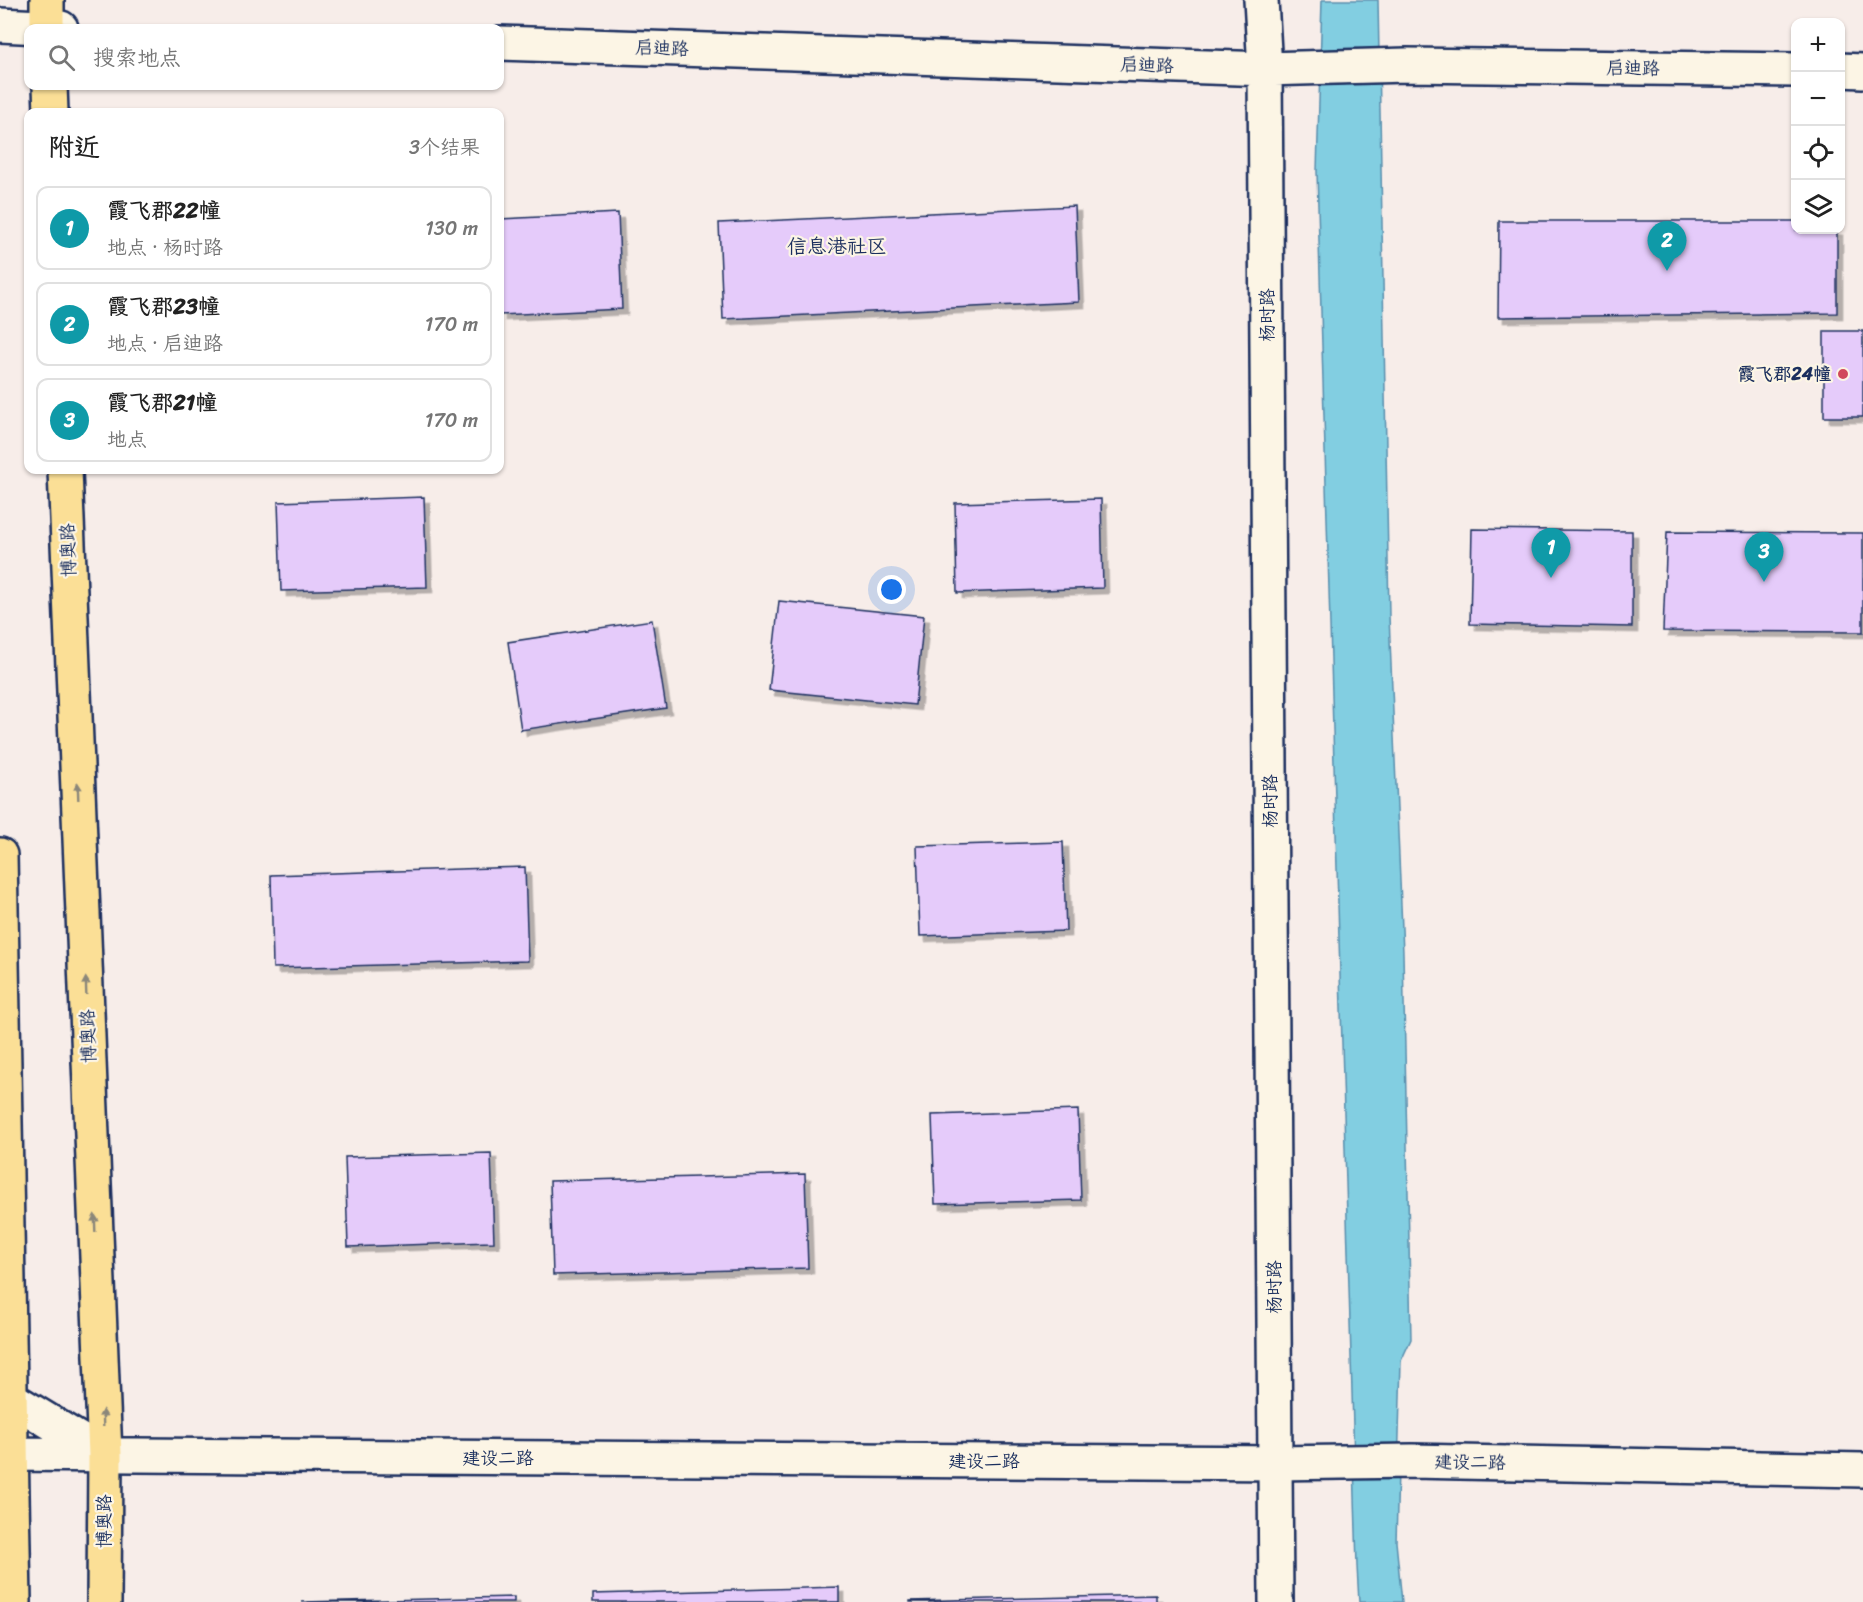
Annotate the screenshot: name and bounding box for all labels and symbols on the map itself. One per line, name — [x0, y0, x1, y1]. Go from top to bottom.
street label: 启迪路 — [634, 31, 690, 65]
street label: 启迪路 — [1119, 48, 1175, 82]
street label: 启迪路 — [1606, 52, 1660, 84]
pin: 2 — [1648, 222, 1686, 271]
district label: 信息港社区 — [787, 229, 887, 264]
street label: 杨时路 — [1251, 288, 1283, 342]
place label: 霞飞郡24幢 — [1737, 358, 1831, 390]
marker: 霞飞郡24幢 — [1836, 367, 1850, 381]
street label: 博奥路 — [51, 522, 85, 578]
pin: 1 — [1532, 528, 1570, 578]
pin: 3 — [1744, 532, 1784, 582]
your location — [877, 575, 906, 604]
street label: 杨时路 — [1254, 774, 1286, 828]
one-way arrow — [73, 782, 83, 801]
one-way arrow — [81, 976, 90, 995]
street label: 博奥路 — [71, 1008, 105, 1064]
one-way arrow — [91, 1213, 100, 1232]
street label: 杨时路 — [1258, 1260, 1290, 1314]
one-way arrow — [99, 1408, 108, 1427]
street label: 建设二路 — [462, 1442, 534, 1474]
street label: 建设二路 — [948, 1445, 1020, 1477]
street label: 建设二路 — [1434, 1445, 1506, 1479]
street label: 博奥路 — [88, 1494, 120, 1548]

